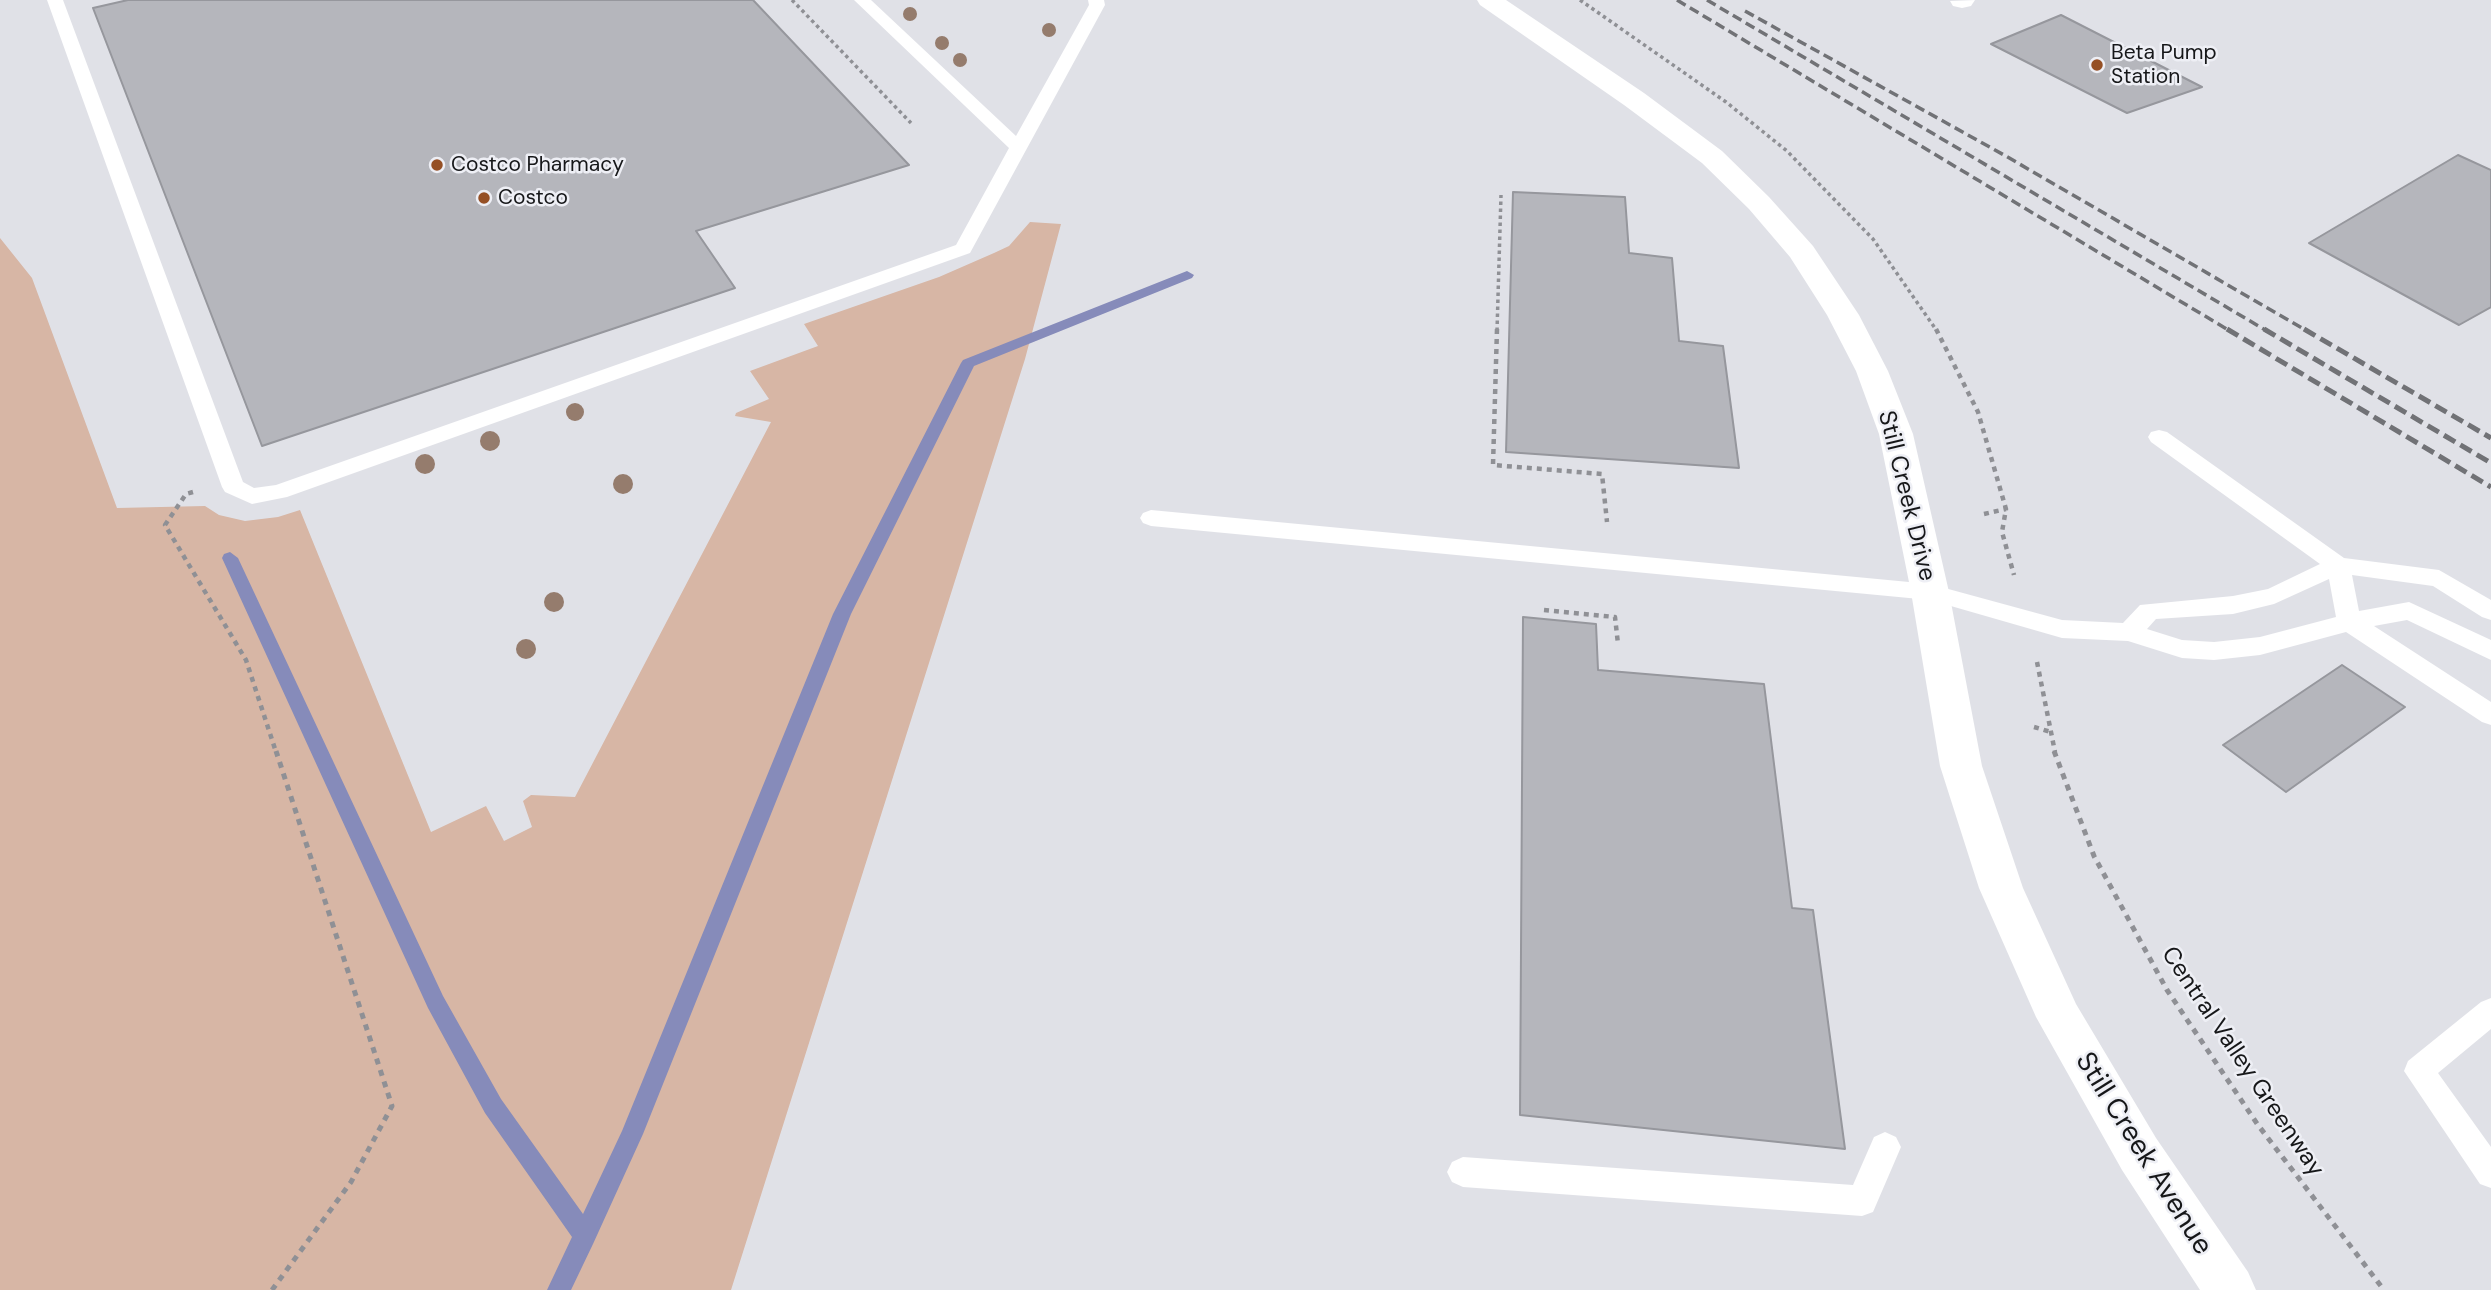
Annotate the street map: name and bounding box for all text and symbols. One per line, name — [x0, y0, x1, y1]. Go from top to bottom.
place label: Beta Pump Station — [2111, 40, 2217, 90]
marker: Beta Pump Station — [2089, 57, 2105, 73]
place label: Costco Pharmacy — [451, 152, 624, 178]
marker: Costco Pharmacy — [429, 157, 445, 173]
place label: Costco — [498, 185, 568, 211]
marker: Costco — [476, 190, 492, 206]
street label: Still Creek Drive — [1871, 408, 1941, 584]
street label: Central Valley Greenway — [2154, 942, 2330, 1182]
street label: Still Creek Avenue — [2067, 1047, 2219, 1261]

